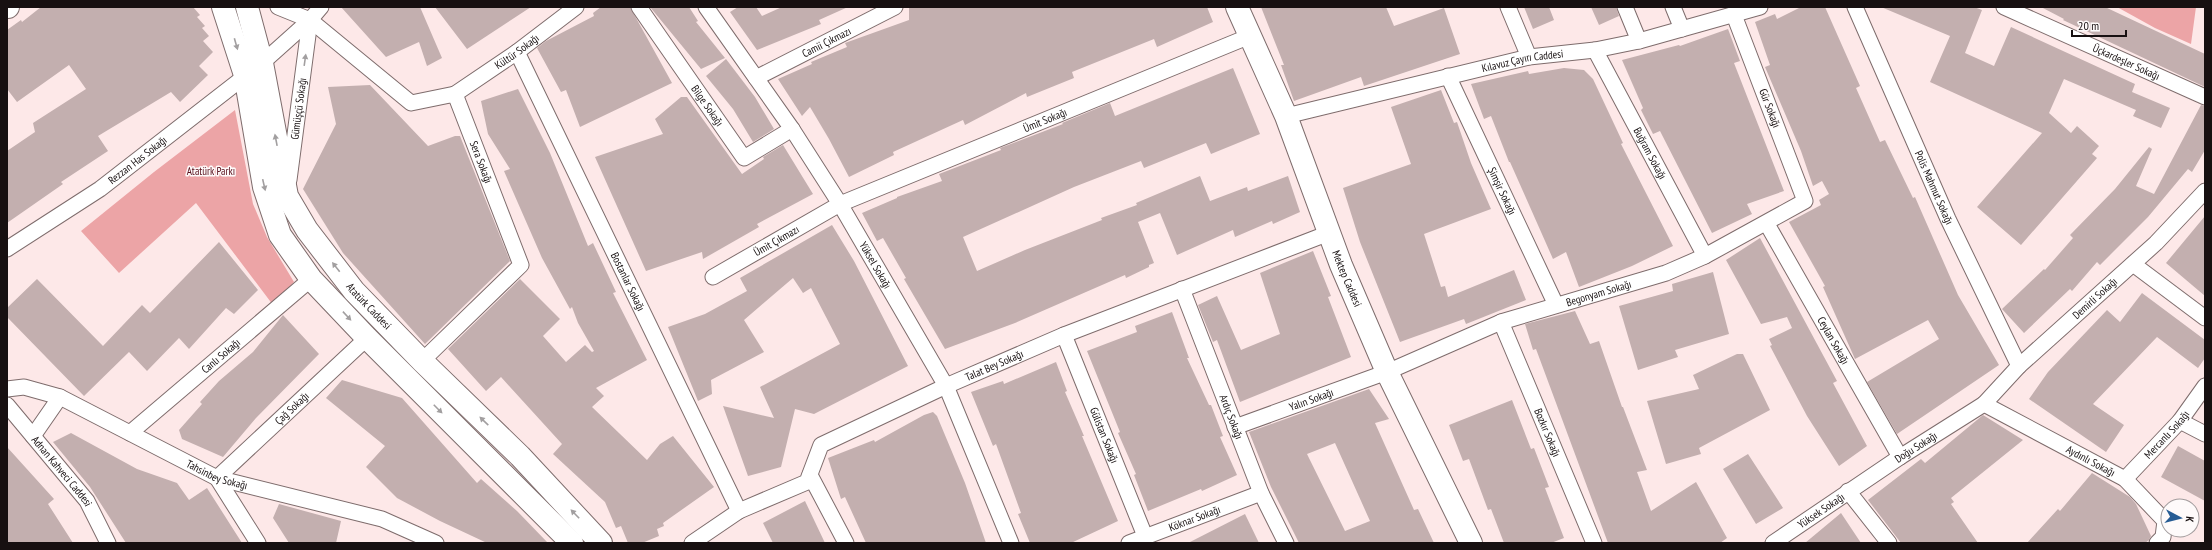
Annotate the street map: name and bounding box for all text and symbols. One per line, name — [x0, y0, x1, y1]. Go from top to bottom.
scale bar — [2072, 12, 2126, 38]
text: 20 m — [2078, 18, 2099, 33]
street label: Camii Çıkmazı — [799, 24, 853, 60]
street label: Kültür Sokağı — [492, 31, 542, 72]
one-way arrow — [233, 38, 239, 50]
street label: Üçkardeşler Sokağı — [2090, 41, 2162, 83]
street label: Kılavuz Çayırı Caddesi — [1480, 46, 1564, 75]
one-way arrow — [302, 54, 308, 66]
street label: Gümüşçü Sokağı — [287, 77, 309, 140]
street label: Bilge Sokağı — [688, 82, 727, 129]
street label: Gür Sokağı — [1756, 86, 1784, 130]
street label: Ümit Sokağı — [1021, 105, 1069, 135]
street label: Buğram Sokağı — [1631, 125, 1670, 182]
street label: Rezzan Has Sokağı — [105, 133, 170, 187]
one-way arrow — [273, 133, 279, 146]
street label: Sera Sokağı — [467, 139, 496, 185]
street label: Polis Mahmut Sokağı — [1912, 148, 1957, 227]
park label: Atatürk Parkı — [187, 164, 235, 178]
street label: Şimşir Sokağı — [1485, 165, 1519, 217]
one-way arrow — [262, 179, 268, 191]
street label: Ümit Çıkmazı — [751, 222, 802, 259]
street label: Yüksel Sokağı — [856, 239, 895, 291]
street label: Mektep Caddesi — [1329, 248, 1365, 309]
street label: Bostanlar Sokağı — [608, 250, 648, 313]
one-way arrow — [331, 262, 340, 273]
street label: Demirli Sokağı — [2069, 274, 2120, 322]
street label: Begonyam Sokağı — [1564, 277, 1633, 309]
street label: Atatürk Caddesi — [343, 280, 394, 332]
one-way arrow — [342, 311, 351, 321]
street label: Ceylan Sokağı — [1814, 314, 1853, 367]
street label: Canlı Sokağı — [198, 335, 243, 376]
street label: Talat Bey Sokağı — [963, 347, 1025, 384]
street label: Yalın Sokağı — [1287, 385, 1335, 414]
street label: Çağ Sokağı — [272, 389, 312, 428]
street label: Ardıç Sokağı — [1217, 392, 1246, 441]
one-way arrow — [433, 404, 443, 414]
street label: Gülistan Sokağı — [1087, 405, 1122, 465]
street label: Bozkır Sokağı — [1531, 406, 1564, 459]
street label: Mercanlı Sokağı — [2141, 408, 2192, 461]
one-way arrow — [479, 416, 489, 426]
street label: Doğu Sokağı — [1892, 428, 1940, 466]
street label: Adnan Kahveci Caddesi — [29, 433, 95, 509]
street label: Aydınlı Sokağı — [2064, 442, 2118, 480]
street label: Tahsinbey Sokağı — [184, 456, 249, 492]
street label: Yüksek Sokağı — [1795, 490, 1847, 531]
north arrow — [2160, 498, 2200, 538]
street label: Köknar Sokağı — [1167, 502, 1222, 534]
one-way arrow — [570, 509, 580, 519]
text: K — [2183, 516, 2197, 523]

